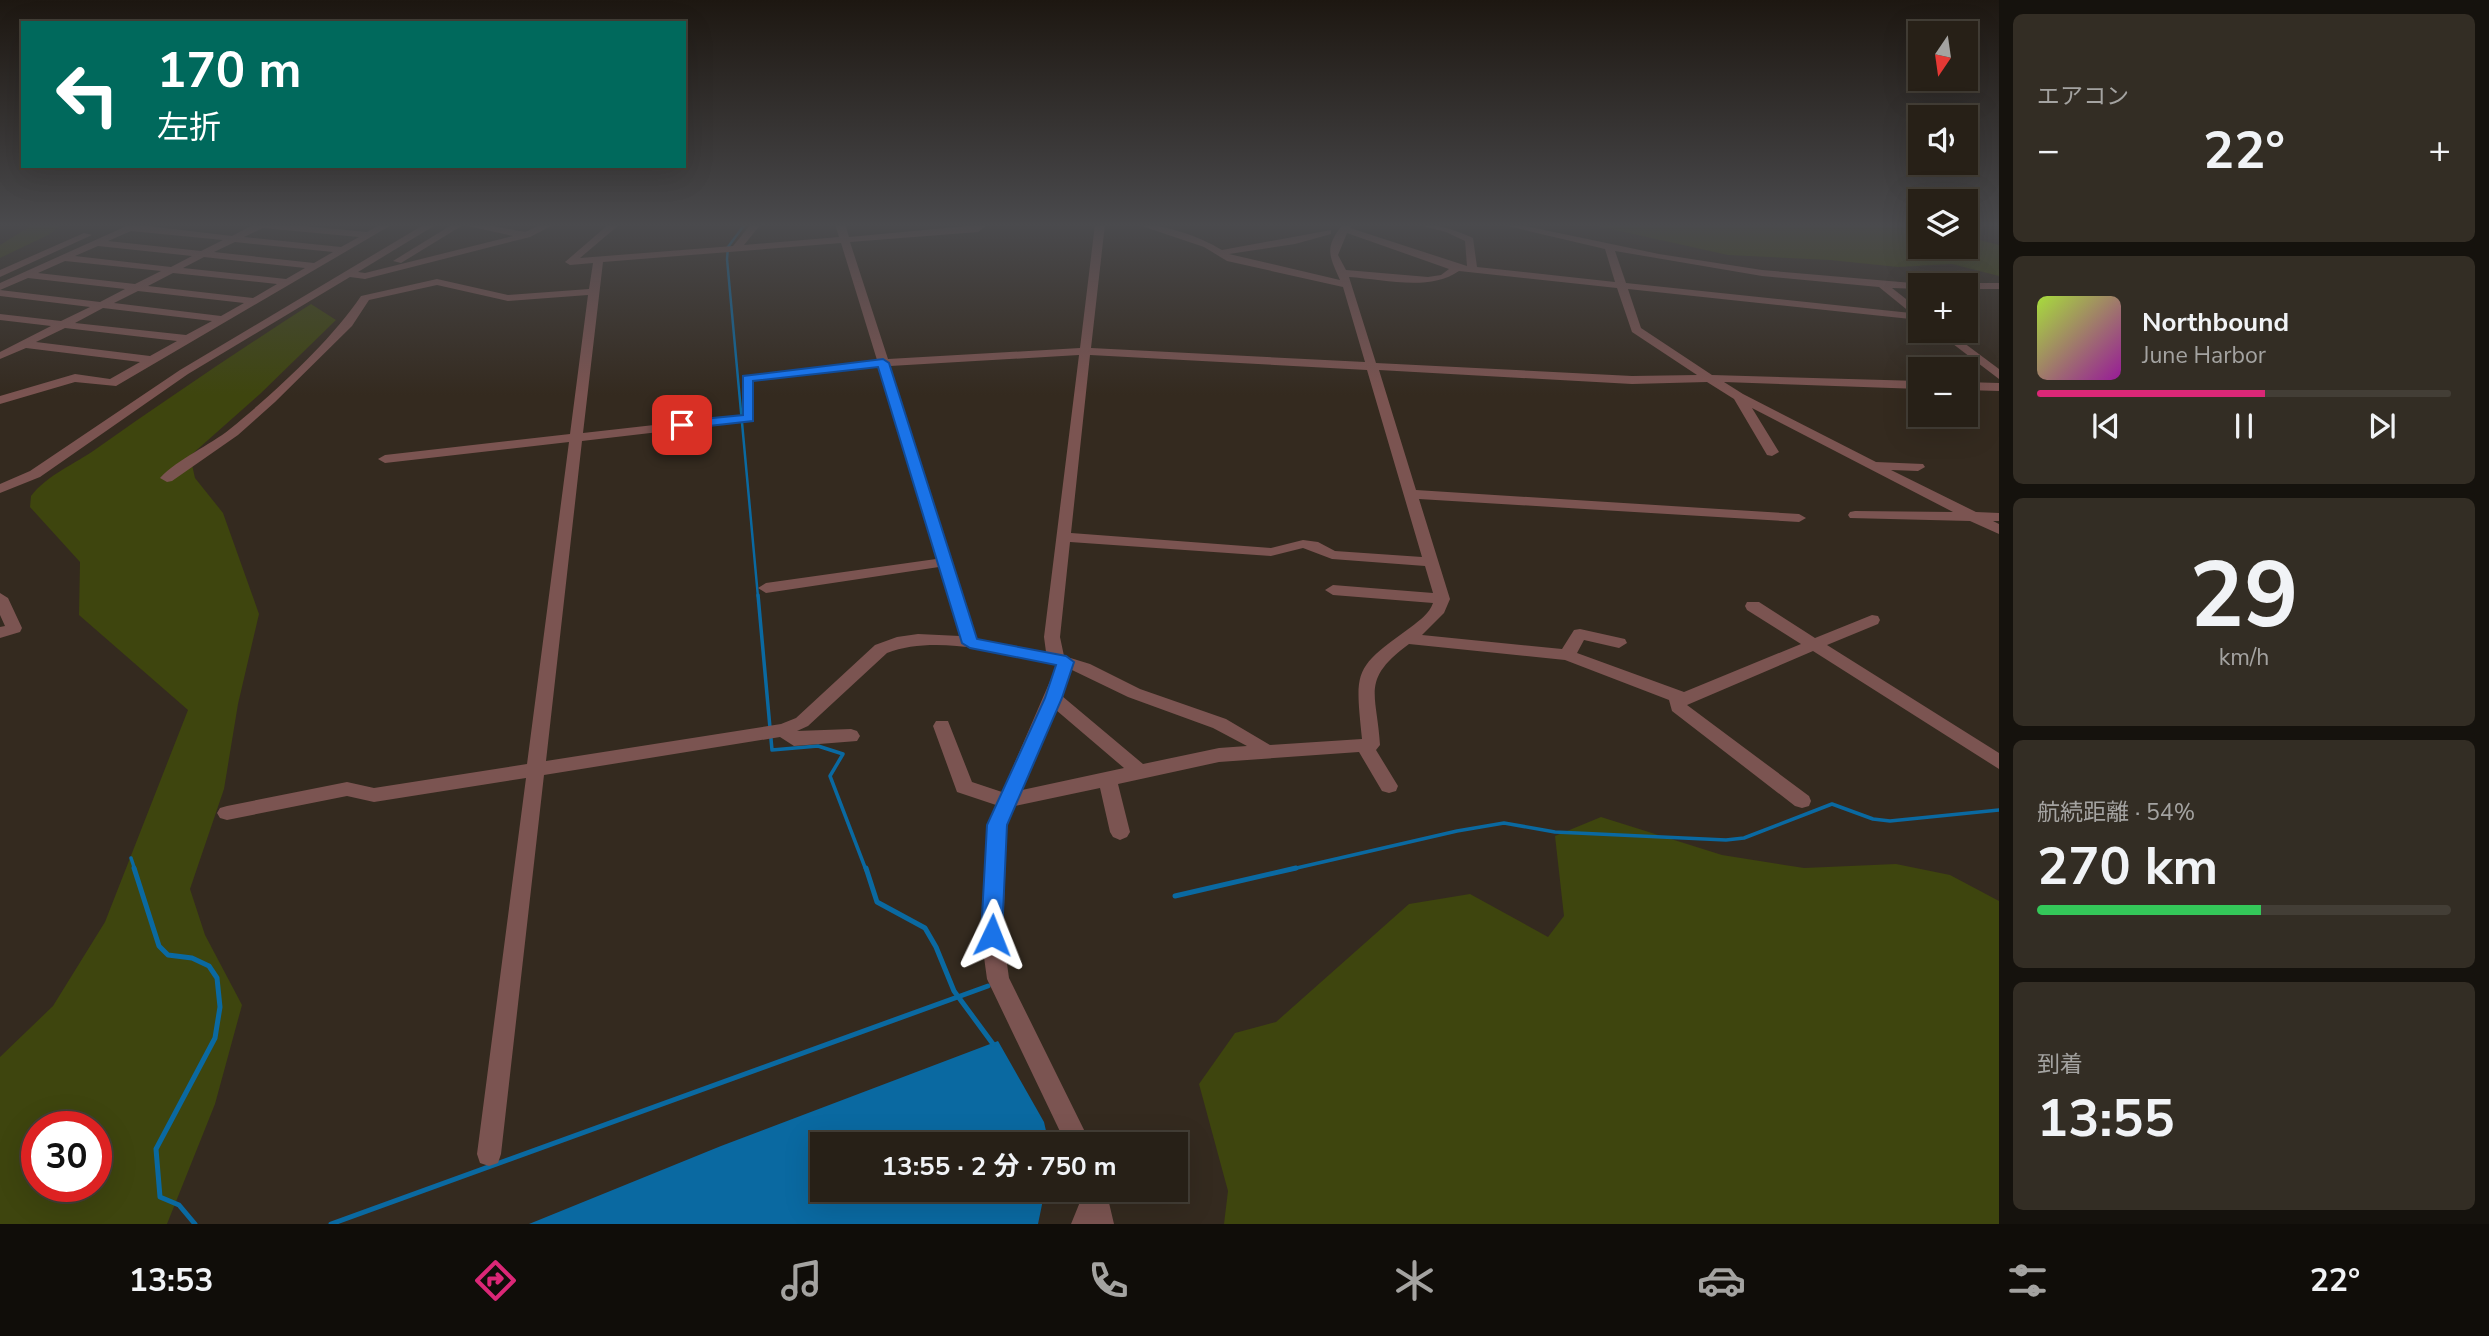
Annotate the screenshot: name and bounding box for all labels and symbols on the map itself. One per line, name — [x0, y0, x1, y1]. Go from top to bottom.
north arrow — [1908, 21, 1978, 91]
pin — [652, 395, 712, 455]
position arrow — [955, 898, 1029, 972]
speed limit sign: 30 — [21, 1111, 112, 1202]

